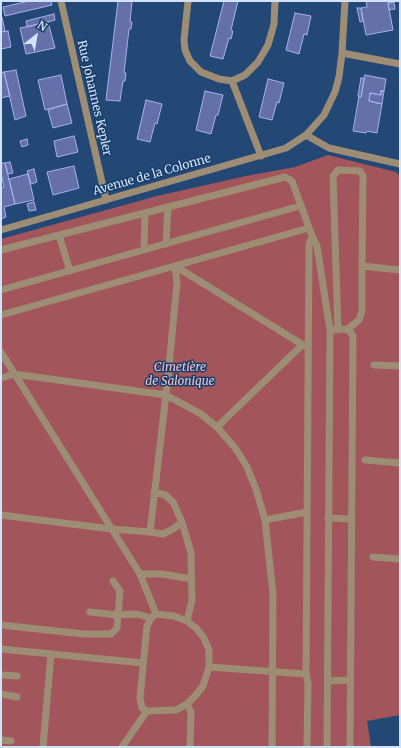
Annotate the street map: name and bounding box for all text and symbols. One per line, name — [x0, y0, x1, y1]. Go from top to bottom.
north arrow — [16, 16, 56, 56]
text: N — [35, 17, 50, 34]
street label: Rue Johannes Kepler — [74, 39, 114, 157]
street label: Avenue de la Colonne — [91, 151, 213, 199]
park label: Cimetière de Salonique — [145, 361, 215, 389]

